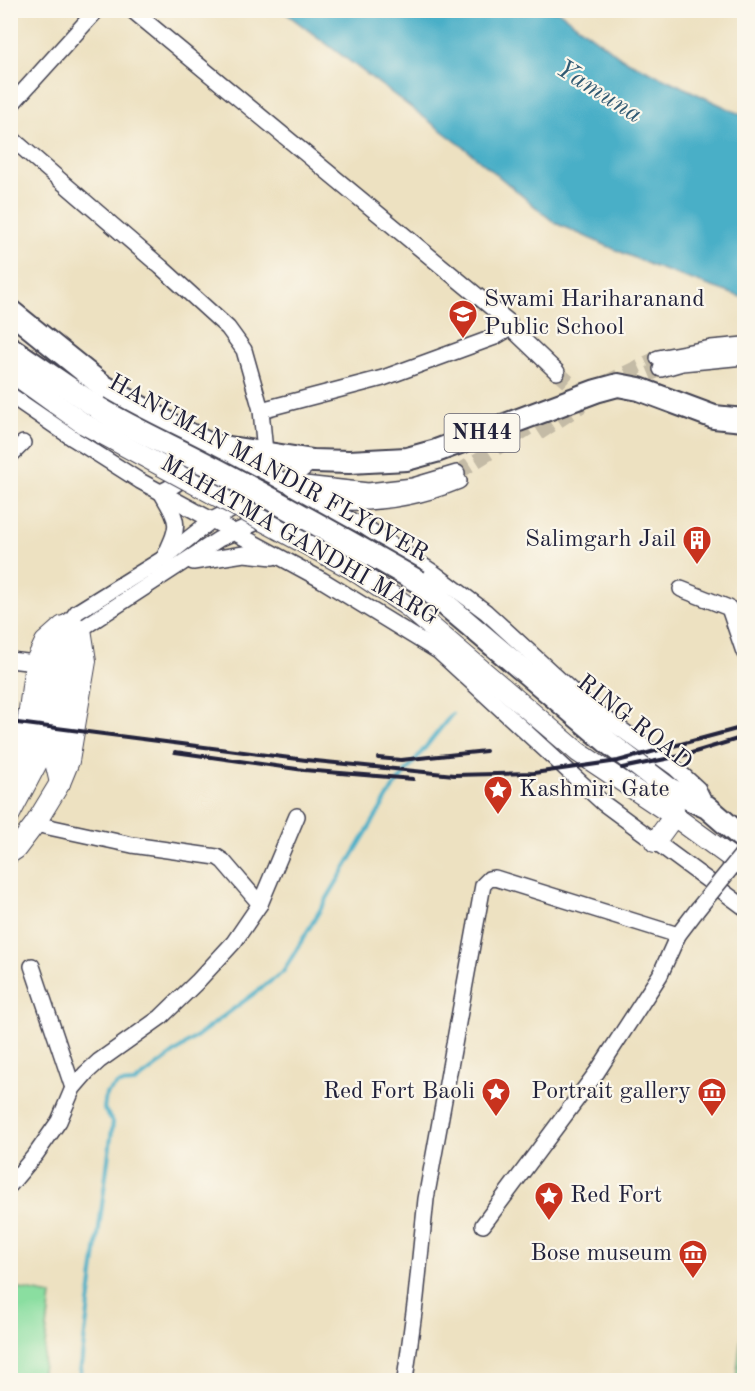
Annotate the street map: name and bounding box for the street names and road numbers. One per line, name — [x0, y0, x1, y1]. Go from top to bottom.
street label: HANUMAN MANDIR FLYOVER — [104, 371, 432, 567]
road number: NH44 — [444, 414, 520, 452]
street label: MAHATMA GANDHI MARG — [156, 452, 442, 630]
street label: RING ROAD — [572, 671, 696, 775]

